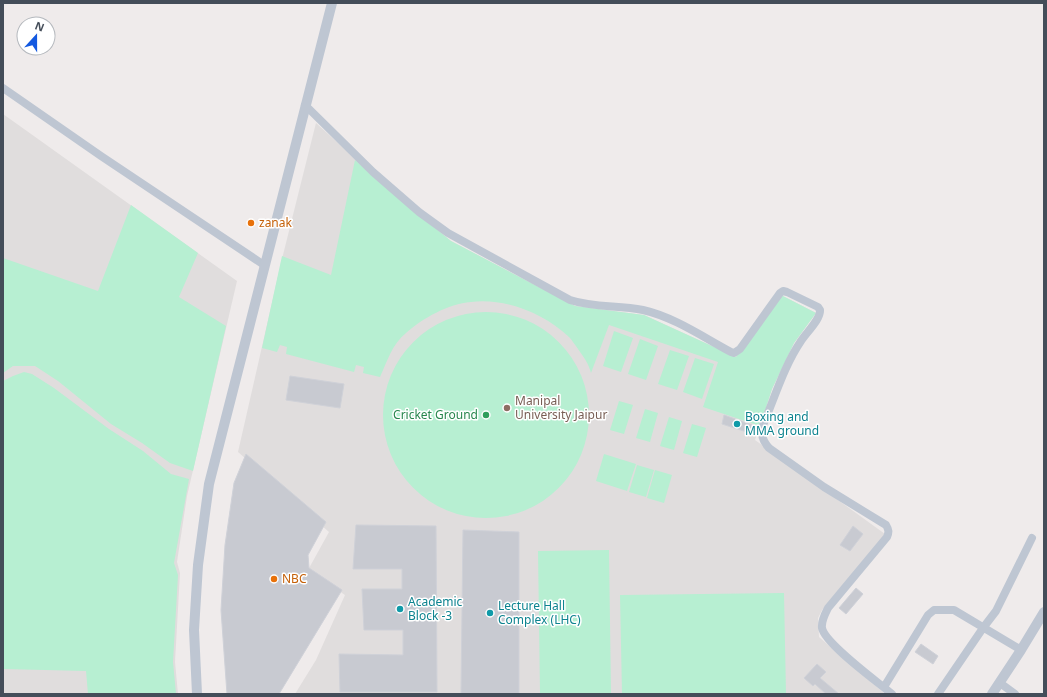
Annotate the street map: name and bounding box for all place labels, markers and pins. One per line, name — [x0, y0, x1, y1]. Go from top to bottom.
place label: zanak — [259, 214, 293, 231]
marker: zanak — [246, 218, 256, 228]
place label: Manipal University Jaipur — [515, 392, 607, 423]
marker: Manipal University Jaipur — [502, 403, 512, 413]
place label: Cricket Ground — [393, 406, 478, 423]
place label: Boxing and MMA ground — [745, 408, 819, 439]
marker: Cricket Ground — [481, 410, 491, 420]
marker: Boxing and MMA ground — [732, 419, 742, 429]
place label: NBC — [282, 570, 307, 587]
marker: NBC — [269, 574, 279, 584]
place label: Academic Block -3 — [408, 593, 463, 624]
place label: Lecture Hall Complex (LHC) — [498, 597, 581, 628]
marker: Academic Block -3 — [395, 604, 405, 614]
marker: Lecture Hall Complex (LHC) — [485, 608, 495, 618]

